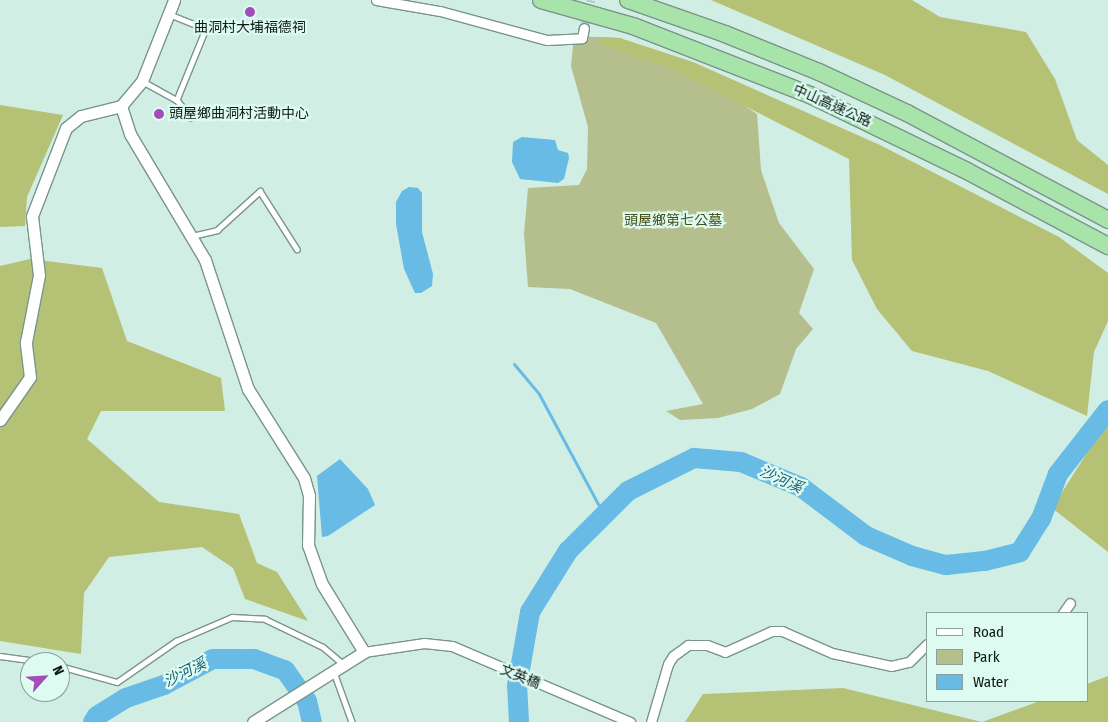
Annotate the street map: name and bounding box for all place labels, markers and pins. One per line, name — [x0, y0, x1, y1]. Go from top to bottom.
marker: 曲洞村大埔福德祠 — [244, 6, 256, 18]
place label: 曲洞村大埔福德祠 — [194, 20, 306, 36]
place label: 頭屋鄉曲洞村活動中心 — [169, 106, 309, 122]
marker: 頭屋鄉曲洞村活動中心 — [153, 108, 165, 120]

